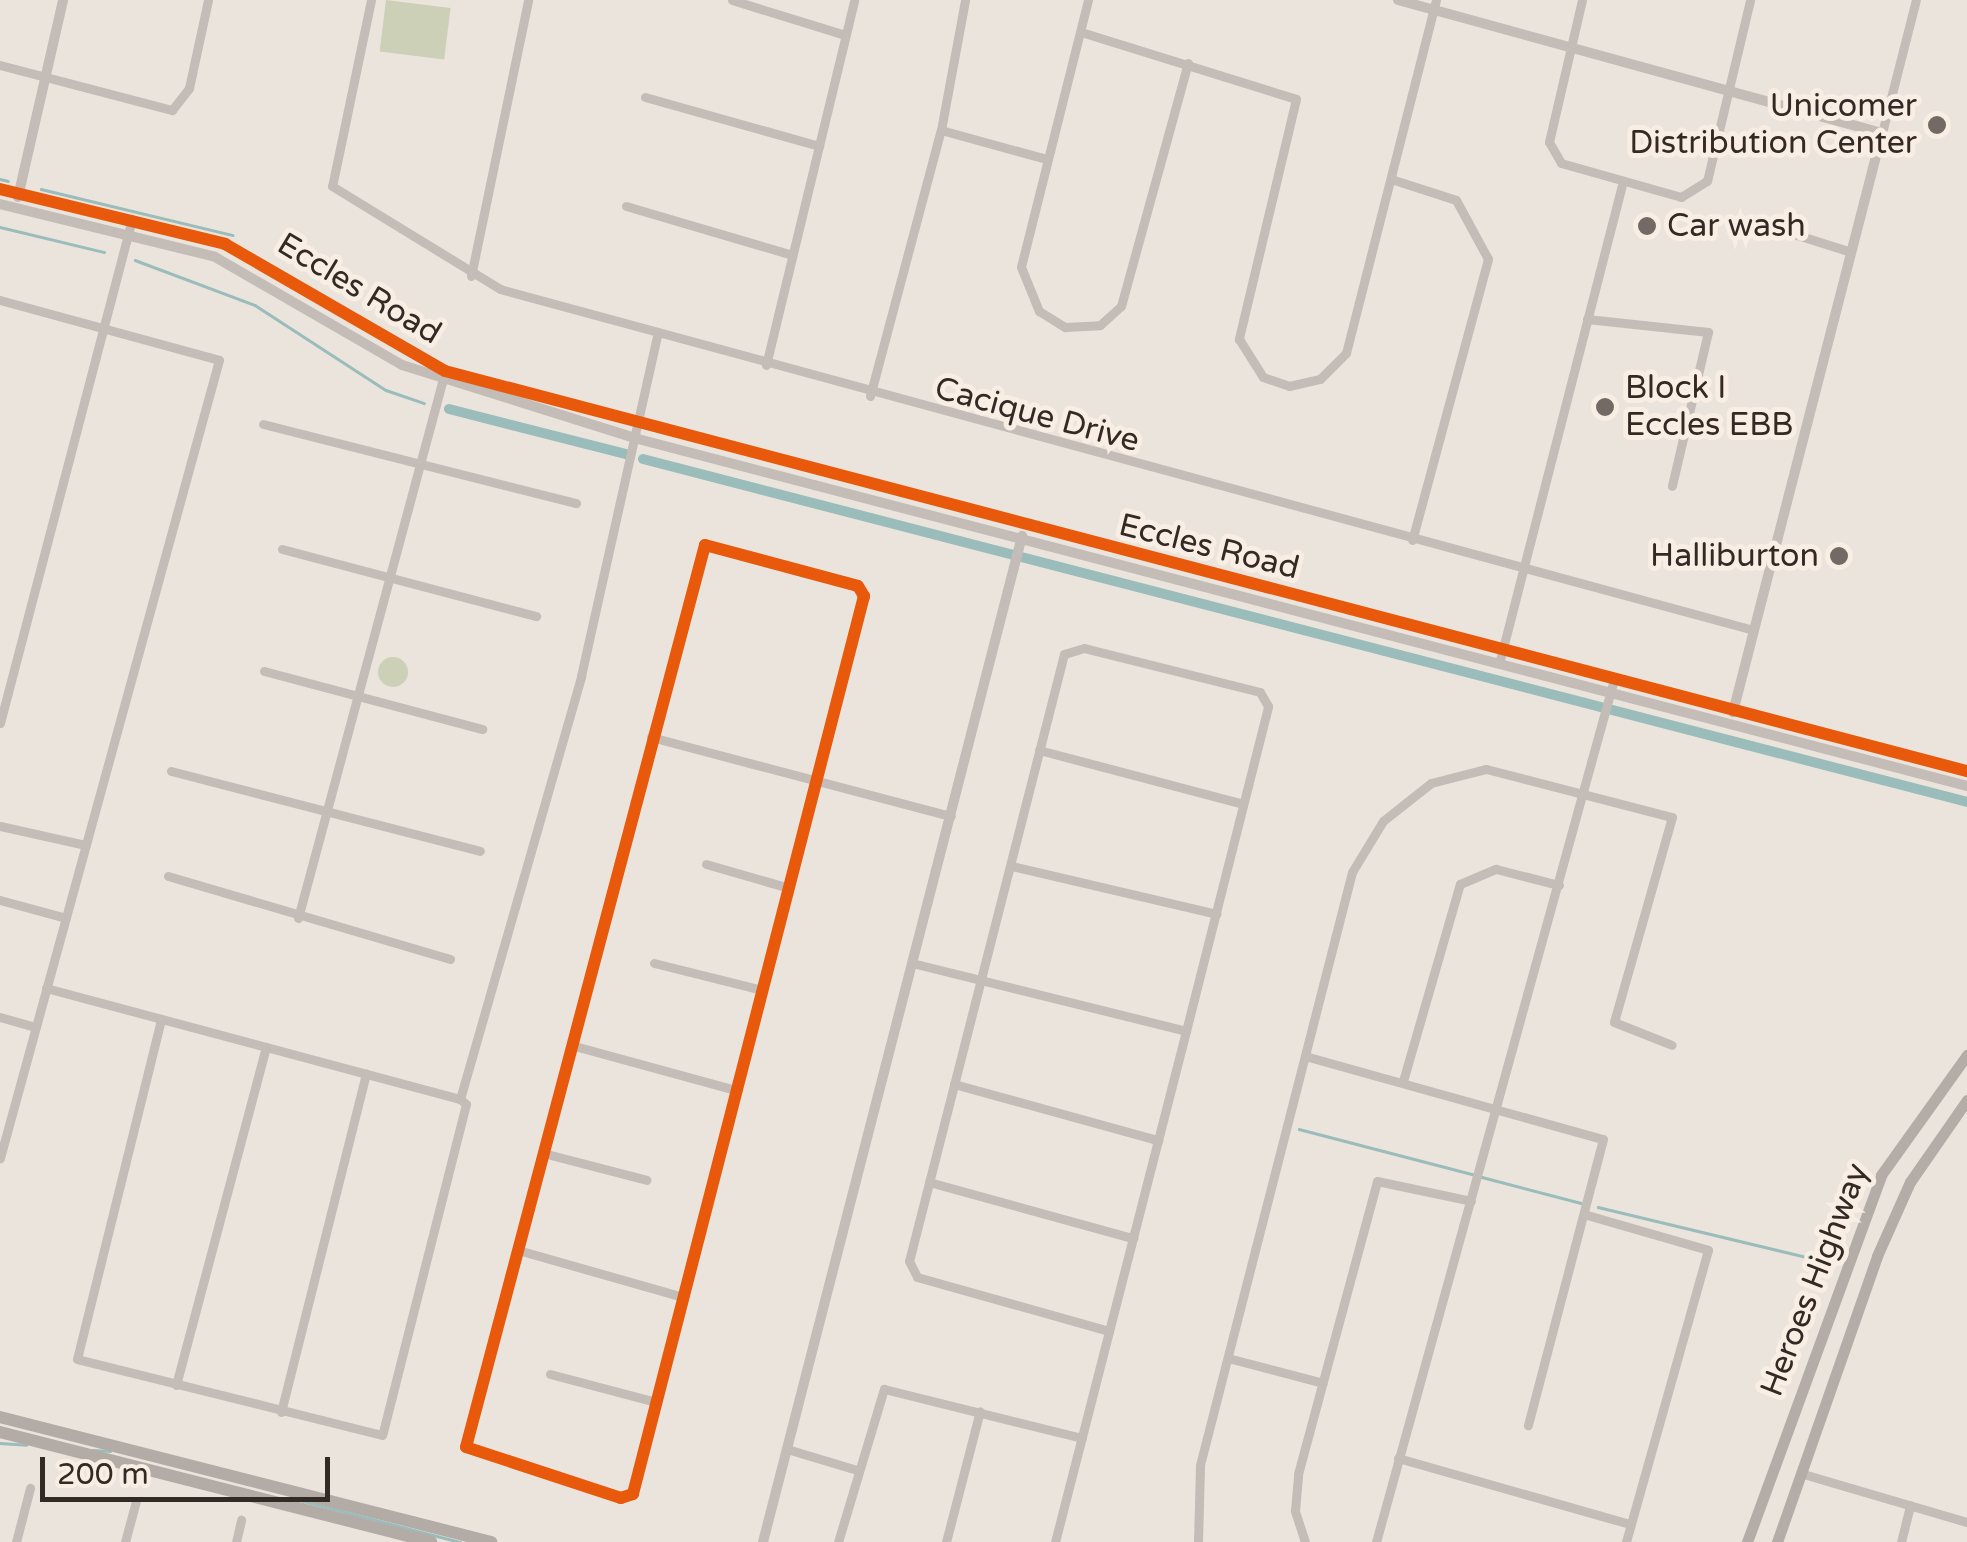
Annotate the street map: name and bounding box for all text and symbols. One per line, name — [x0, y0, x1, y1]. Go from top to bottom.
place label: Unicomer Distribution Center — [1629, 88, 1917, 163]
marker: Unicomer Distribution Center — [1926, 114, 1948, 136]
place label: Car wash — [1667, 207, 1806, 245]
marker: Car wash — [1636, 215, 1658, 237]
street label: Eccles Road — [270, 225, 448, 353]
street label: Cacique Drive — [931, 369, 1143, 461]
place label: Block I Eccles EBB — [1625, 370, 1793, 445]
marker: Block I Eccles EBB — [1594, 396, 1616, 418]
street label: Eccles Road — [1115, 506, 1303, 588]
place label: Halliburton — [1650, 537, 1819, 575]
marker: Halliburton — [1828, 545, 1850, 567]
street label: Heroes Highway — [1753, 1158, 1877, 1402]
scale bar — [45, 1437, 335, 1499]
text: 200 m — [57, 1456, 149, 1493]

